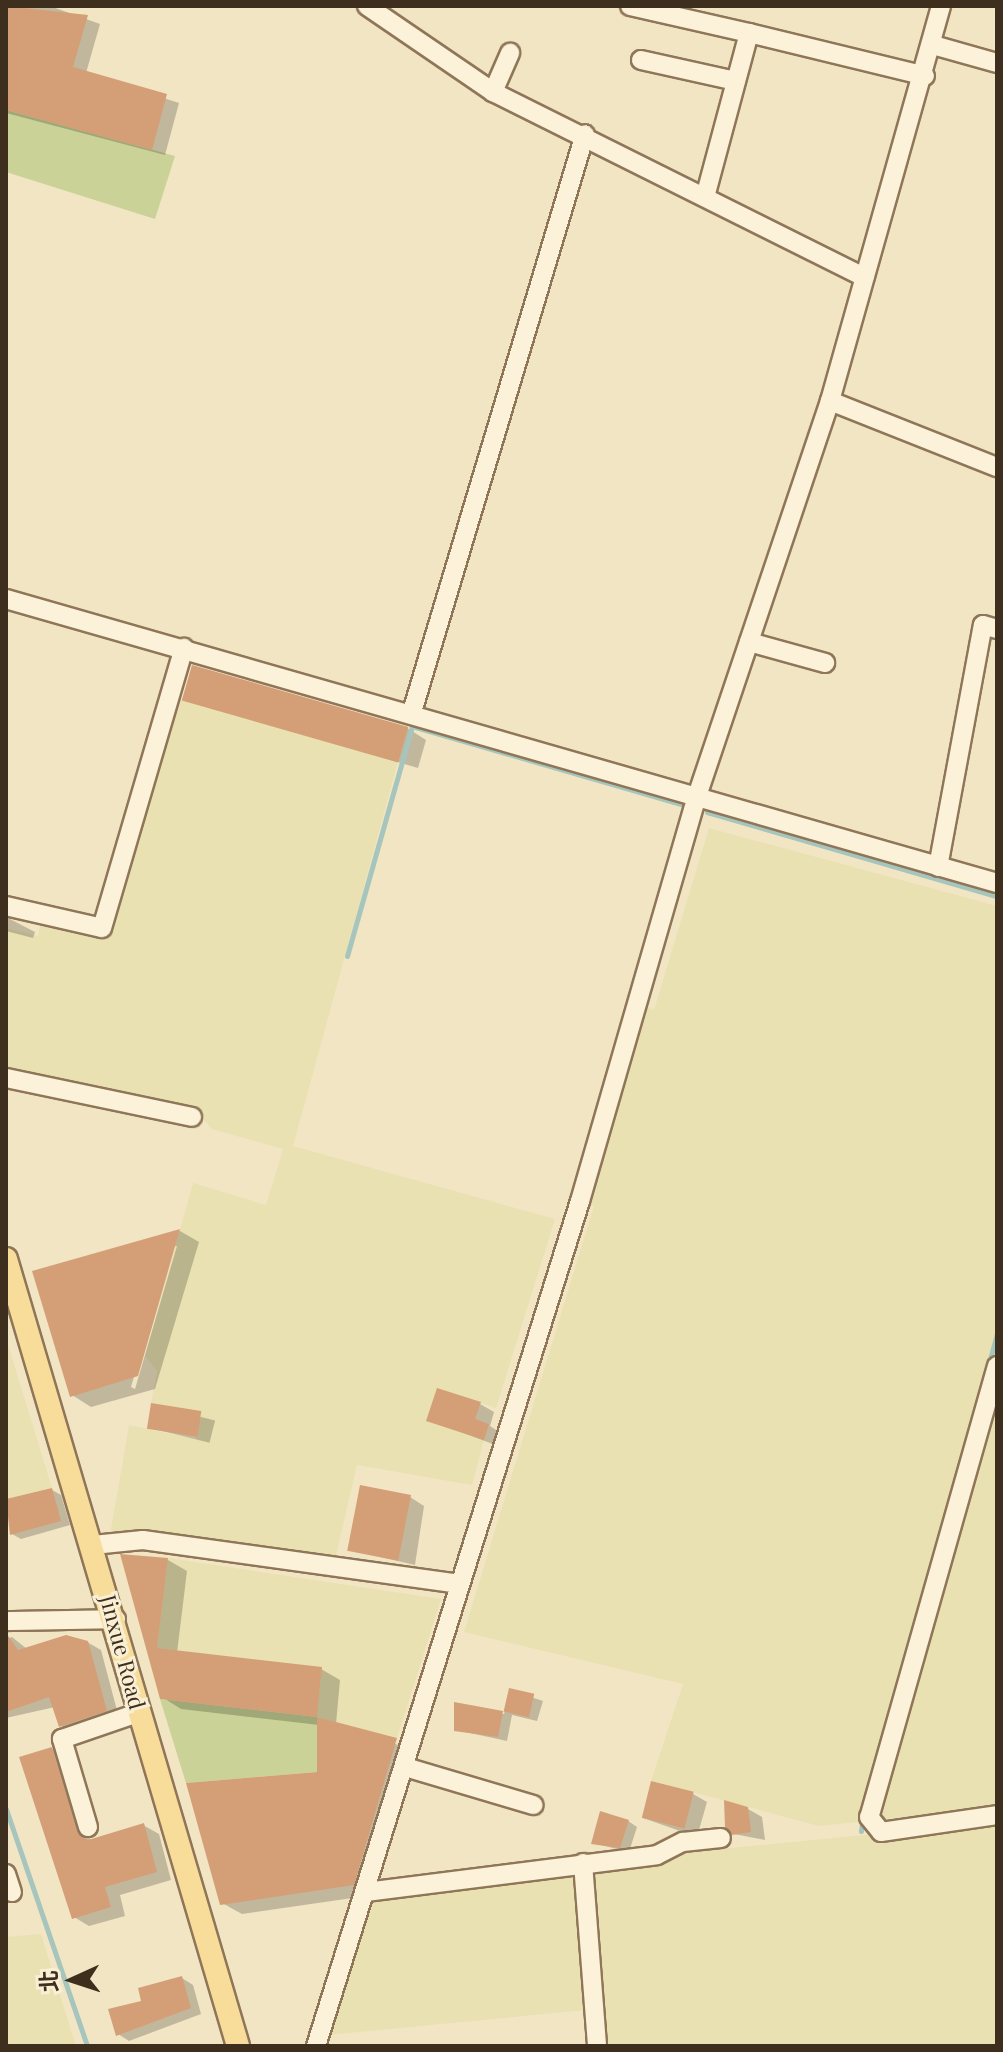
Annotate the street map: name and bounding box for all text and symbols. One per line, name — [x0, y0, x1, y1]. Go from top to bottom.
street label: Jinxue Road — [95, 1592, 151, 1712]
north arrow — [32, 1940, 112, 2020]
text: 北 — [32, 1969, 64, 1993]

